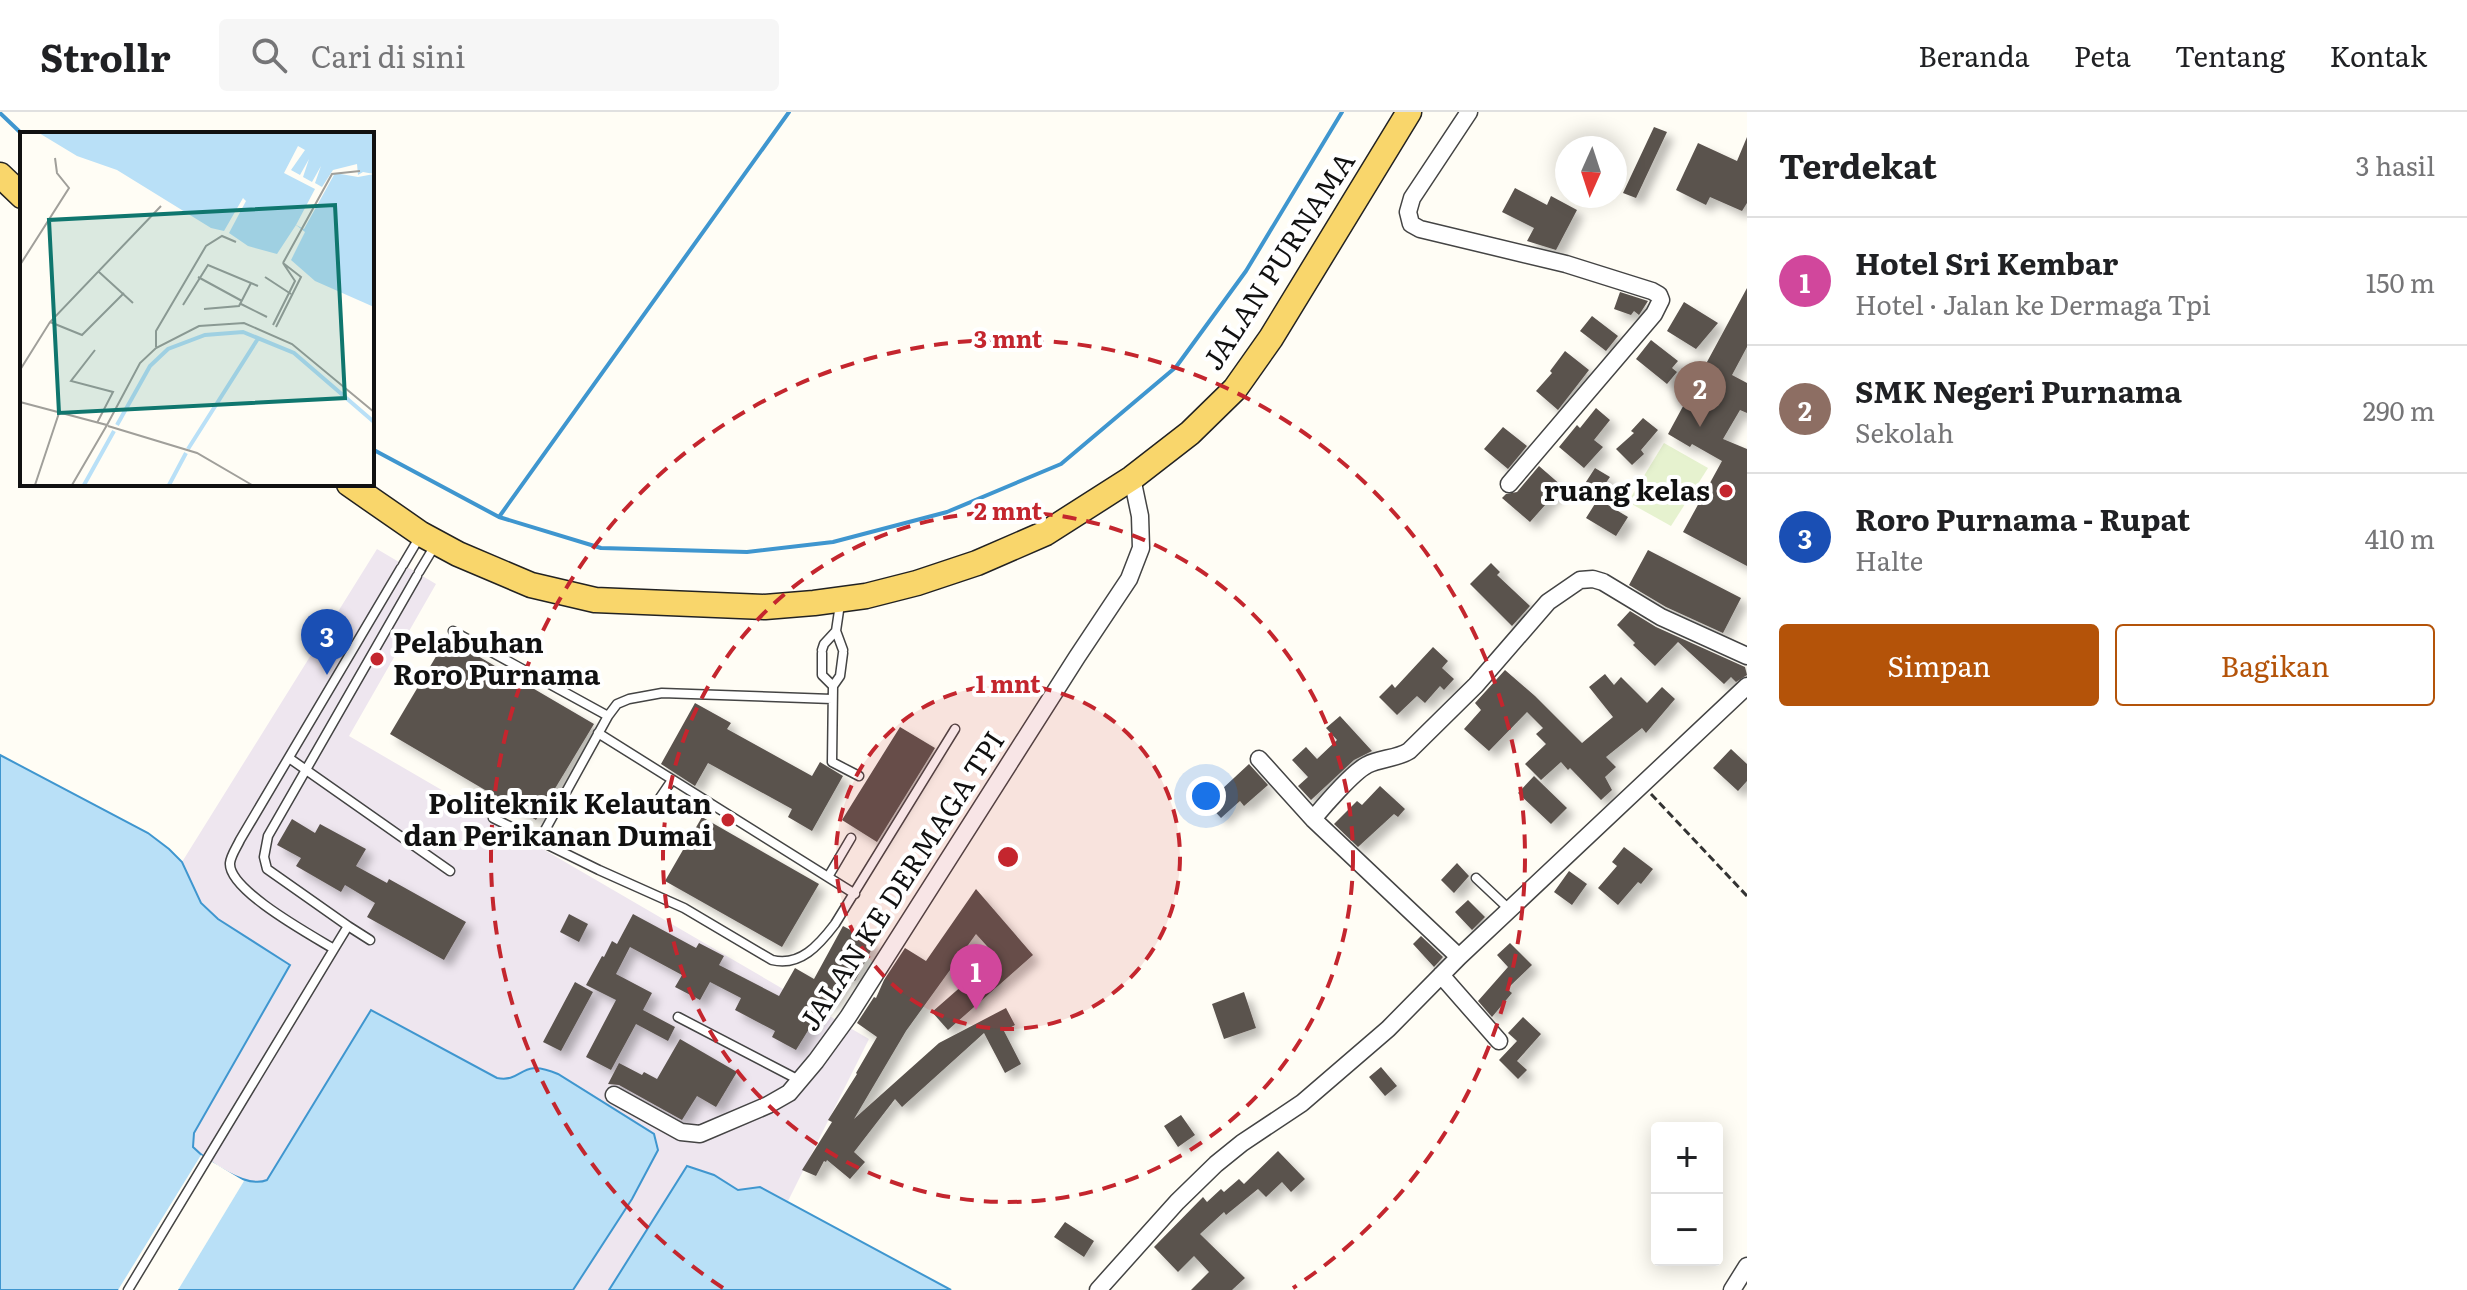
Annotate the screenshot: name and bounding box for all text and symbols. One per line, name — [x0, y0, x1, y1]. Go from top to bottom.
search box — [219, 19, 779, 91]
text: Strollr — [40, 27, 171, 84]
icon: search — [247, 33, 291, 77]
text: Cari di sini — [311, 33, 465, 77]
text: Beranda — [1918, 34, 2030, 76]
text: Peta — [2074, 34, 2131, 76]
text: Tentang — [2175, 34, 2285, 76]
text: Kontak — [2329, 34, 2427, 76]
inset map — [20, 132, 374, 486]
north arrow — [1555, 136, 1627, 208]
text: Terdekat — [1779, 139, 1937, 189]
street label: JALAN PURNAMA — [1191, 142, 1364, 377]
text: 3 hasil — [2356, 145, 2435, 184]
text: Hotel Sri Kembar — [1855, 240, 2118, 284]
text: 1 — [1800, 262, 1810, 301]
text: 150 m — [2366, 262, 2435, 301]
text: Hotel · Jalan ke Dermaga Tpi — [1855, 284, 2211, 323]
text: 3 mnt — [974, 320, 1043, 355]
pin: 2 — [1674, 361, 1726, 427]
text: SMK Negeri Purnama — [1855, 368, 2182, 412]
text: 2 — [1798, 390, 1812, 429]
text: 290 m — [2363, 390, 2435, 429]
text: Sekolah — [1855, 412, 1954, 451]
place label: ruang kelas — [1544, 468, 1710, 510]
marker: ruang kelas — [1717, 482, 1735, 500]
text: 2 mnt — [974, 492, 1042, 527]
text: Roro Purnama - Rupat — [1855, 496, 2190, 540]
text: 3 — [1798, 518, 1812, 557]
text: 410 m — [2365, 518, 2435, 557]
text: Halte — [1855, 540, 1923, 579]
pin: 3 — [301, 609, 353, 675]
place label: Pelabuhan Roro Purnama — [393, 620, 601, 694]
button: Simpan — [1779, 624, 2099, 706]
button: Bagikan — [2115, 624, 2435, 706]
marker: Pelabuhan Roro Purnama — [368, 650, 386, 668]
text: 1 mnt — [975, 665, 1041, 700]
street label: JALAN KE DERMAGA TPI — [787, 722, 1013, 1038]
your location — [1186, 776, 1226, 816]
place label: Politeknik Kelautan dan Perikanan Dumai — [404, 781, 712, 855]
marker: Politeknik Kelautan dan Perikanan Dumai — [719, 811, 737, 829]
centre of rings — [994, 843, 1022, 871]
pin: 1 — [950, 944, 1002, 1010]
map controls — [1651, 1122, 1723, 1266]
button: + — [1651, 1122, 1723, 1194]
button: − — [1651, 1194, 1723, 1266]

